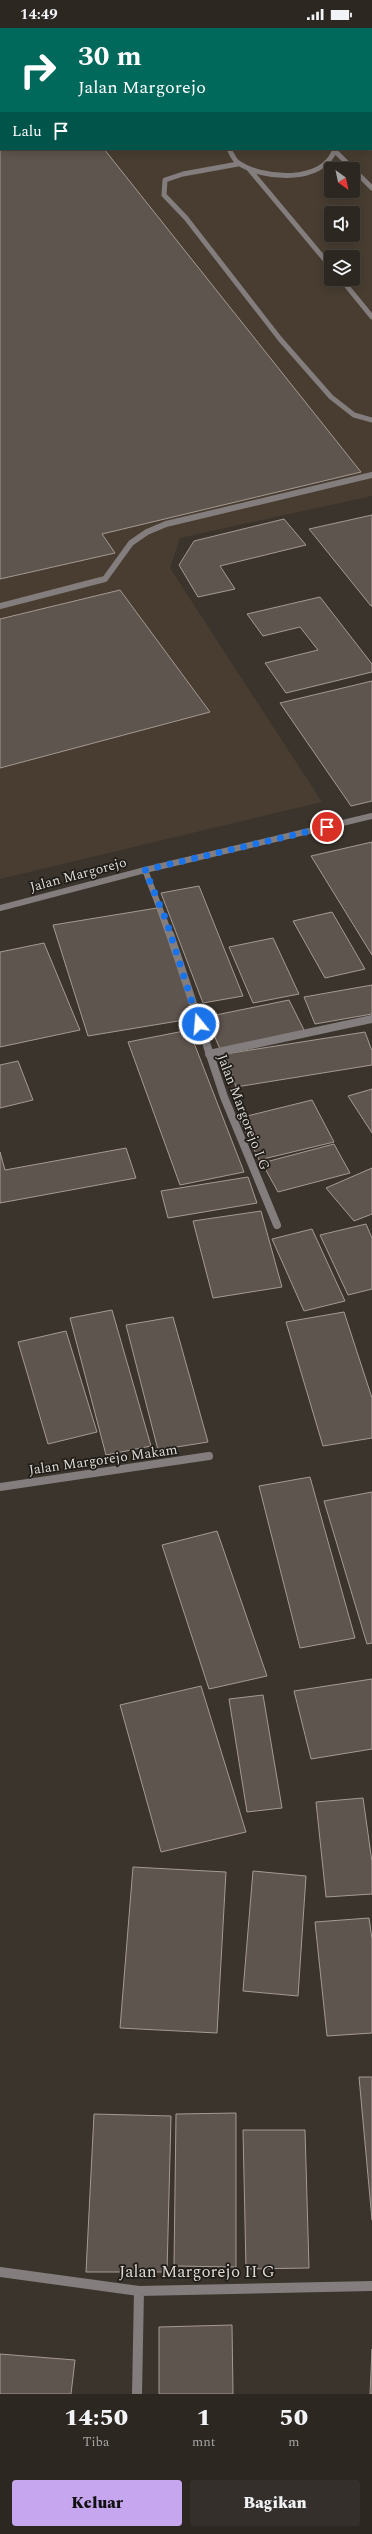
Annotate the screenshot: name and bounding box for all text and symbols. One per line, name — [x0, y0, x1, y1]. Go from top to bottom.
text: 14:49 — [20, 3, 58, 26]
text: 30 m — [78, 35, 142, 78]
icon: right — [12, 44, 64, 96]
text: Jalan Margorejo — [78, 74, 206, 101]
text: Lalu — [12, 120, 42, 143]
icon: arrive — [50, 120, 72, 142]
north arrow — [324, 162, 360, 198]
map controls — [324, 162, 360, 286]
button: sound — [324, 206, 360, 242]
button: layers — [324, 250, 360, 286]
pin — [310, 810, 344, 844]
icon: arrive — [316, 816, 338, 838]
street label: Jalan Margorejo — [27, 851, 129, 898]
position arrow — [178, 1003, 220, 1045]
street label: Jalan Margorejo I G — [212, 1051, 275, 1174]
street label: Jalan Margorejo Makam — [27, 1439, 179, 1480]
street label: Jalan Margorejo II G — [119, 2259, 275, 2285]
text: 14:50 — [64, 2400, 128, 2436]
text: 1 — [197, 2400, 211, 2436]
text: 50 — [279, 2400, 308, 2436]
text: Tiba — [83, 2432, 109, 2452]
text: mnt — [192, 2432, 215, 2452]
text: m — [288, 2432, 299, 2452]
button: Keluar — [12, 2480, 182, 2526]
button: Bagikan — [190, 2480, 360, 2526]

